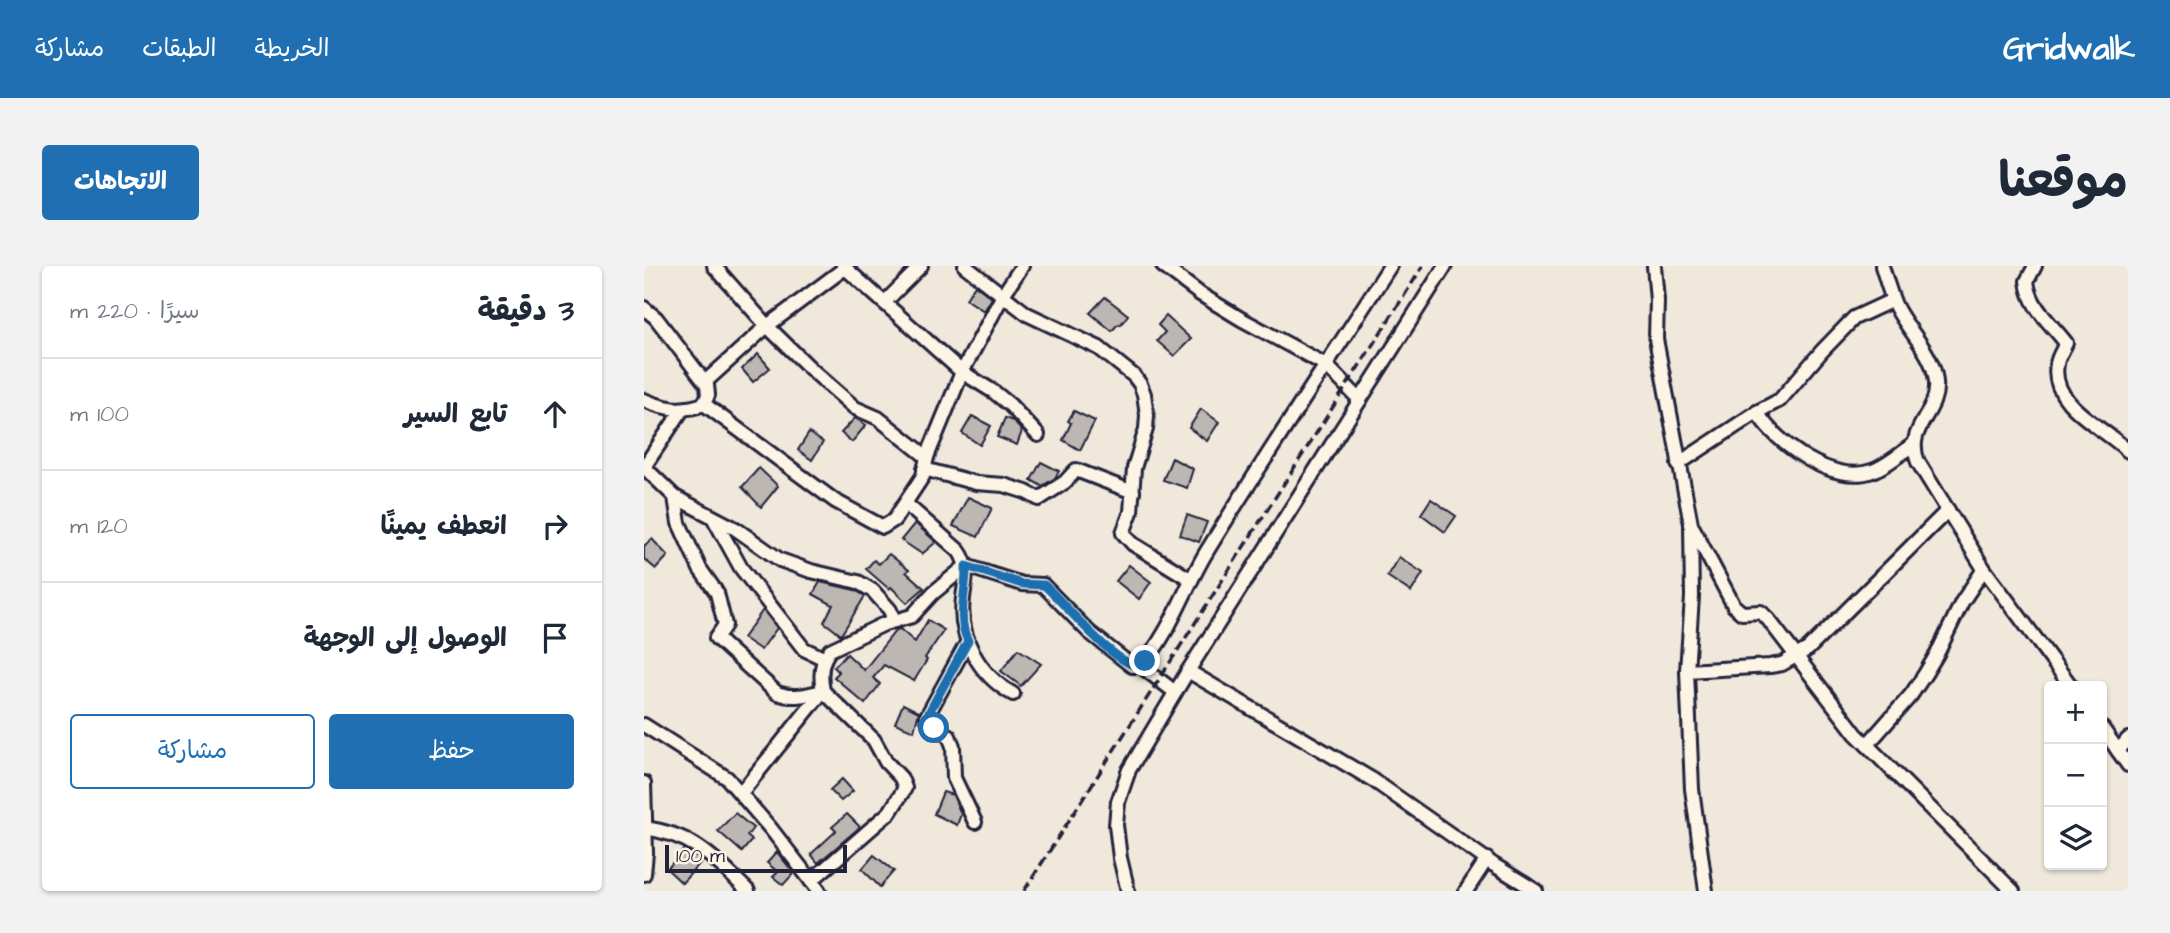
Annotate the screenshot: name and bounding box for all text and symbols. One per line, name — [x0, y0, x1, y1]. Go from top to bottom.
text: Gridwalk — [2003, 26, 2135, 72]
text: مشاركة — [35, 32, 104, 66]
text: الطبقات — [142, 32, 217, 66]
text: الخريطة — [255, 32, 329, 66]
button: الاتجاهات — [42, 145, 199, 220]
text: موقعنا — [1998, 148, 2128, 216]
text: 3 دقيقة — [478, 290, 574, 332]
text: سيرًا · 220 m — [70, 295, 200, 327]
icon: ahead — [536, 395, 574, 433]
text: تابع السير — [404, 396, 507, 432]
text: 100 m — [70, 398, 129, 430]
icon: right — [536, 507, 574, 545]
text: انعطف يمينًا — [380, 508, 507, 544]
text: 120 m — [70, 510, 128, 542]
icon: arrive — [536, 619, 574, 657]
text: الوصول إلى الوجهة — [303, 620, 507, 656]
route end — [1129, 645, 1160, 676]
map controls — [2044, 681, 2107, 870]
button: + — [2044, 681, 2107, 744]
route start — [918, 712, 949, 743]
button: مشاركة — [70, 714, 315, 789]
button: حفظ — [329, 714, 574, 789]
button: − — [2044, 744, 2107, 807]
button: layers — [2044, 807, 2107, 870]
scale bar — [665, 842, 847, 874]
text: 100 m — [676, 843, 725, 870]

